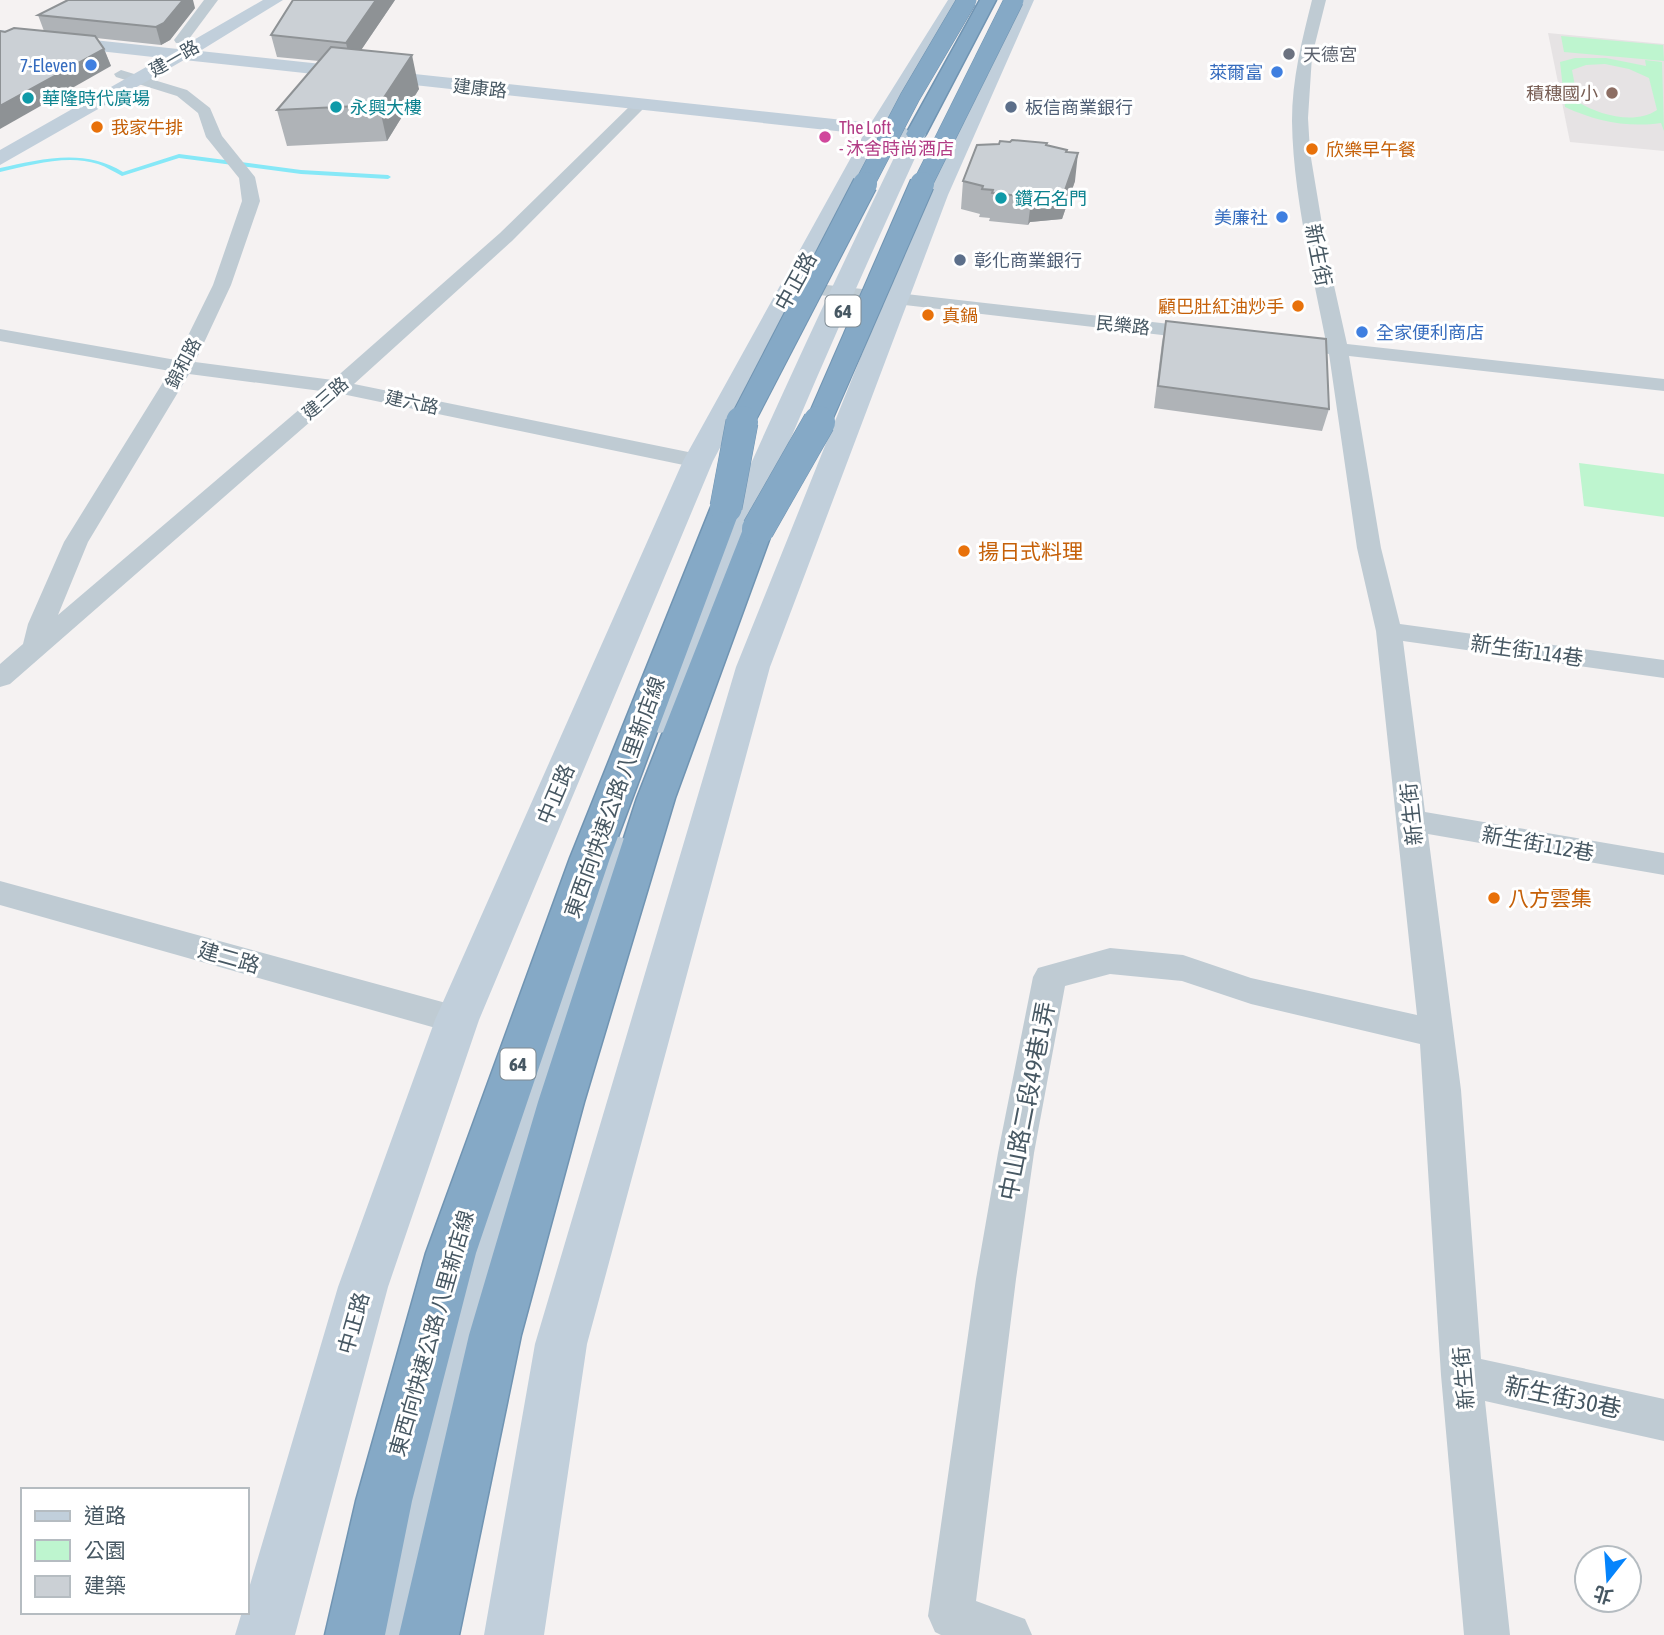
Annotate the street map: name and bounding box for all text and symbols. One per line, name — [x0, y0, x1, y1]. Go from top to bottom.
street label: 建一路 — [145, 35, 203, 81]
place label: 天德宮 — [1303, 44, 1357, 65]
marker: 天德宮 — [1281, 46, 1297, 62]
place label: 7-Eleven — [20, 55, 77, 76]
marker: 7-Eleven — [83, 57, 99, 73]
place label: 萊爾富 — [1209, 62, 1263, 83]
marker: 萊爾富 — [1269, 64, 1285, 80]
street label: 建康路 — [452, 75, 508, 101]
place label: 積穗國小 — [1526, 83, 1598, 104]
marker: 積穗國小 — [1604, 85, 1620, 101]
place label: 華隆時代廣場 — [42, 88, 150, 109]
marker: 華隆時代廣場 — [20, 90, 36, 106]
place label: 永興大樓 — [350, 97, 422, 118]
place label: 板信商業銀行 — [1025, 97, 1133, 118]
marker: 永興大樓 — [328, 99, 344, 115]
marker: 板信商業銀行 — [1003, 99, 1019, 115]
place label: 我家牛排 — [111, 117, 183, 138]
place label: The Loft - 沐舍時尚酒店 — [839, 117, 954, 159]
marker: 我家牛排 — [89, 119, 105, 135]
marker: The Loft - 沐舍時尚酒店 — [817, 129, 833, 145]
place label: 欣樂早午餐 — [1326, 139, 1416, 160]
marker: 欣樂早午餐 — [1304, 141, 1320, 157]
place label: 鑽石名門 — [1015, 188, 1087, 209]
marker: 鑽石名門 — [993, 190, 1009, 206]
place label: 美廉社 — [1214, 207, 1268, 228]
marker: 美廉社 — [1274, 209, 1290, 225]
street label: 新生街 — [1301, 222, 1337, 288]
street label: 中正路 — [769, 248, 821, 314]
place label: 彰化商業銀行 — [974, 250, 1082, 271]
marker: 彰化商業銀行 — [952, 252, 968, 268]
road number: 64 — [826, 296, 860, 326]
place label: 顧巴肚紅油炒手 — [1158, 296, 1284, 317]
marker: 顧巴肚紅油炒手 — [1290, 298, 1306, 314]
place label: 真鍋 — [942, 305, 978, 326]
marker: 真鍋 — [920, 307, 936, 323]
street label: 民樂路 — [1095, 312, 1151, 338]
place label: 全家便利商店 — [1376, 322, 1484, 343]
marker: 全家便利商店 — [1354, 324, 1370, 340]
street label: 錦和路 — [161, 334, 205, 392]
street label: 建三路 — [298, 372, 352, 424]
street label: 建六路 — [383, 386, 441, 418]
place label: 揚日式料理 — [978, 539, 1083, 563]
marker: 揚日式料理 — [956, 543, 972, 559]
street label: 新生街114巷 — [1469, 630, 1585, 670]
street label: 東西向快速公路 八里新店線 — [559, 673, 669, 921]
street label: 中正路 — [532, 760, 578, 828]
street label: 新生街 — [1396, 781, 1426, 847]
street label: 新生街112巷 — [1480, 821, 1596, 865]
place label: 八方雲集 — [1508, 886, 1592, 910]
marker: 八方雲集 — [1486, 890, 1502, 906]
street label: 建二路 — [195, 937, 263, 977]
street label: 中山路二段49巷1弄 — [994, 999, 1060, 1203]
road number: 64 — [500, 1048, 536, 1080]
street label: 東西向快速公路 八里新店線 — [384, 1207, 478, 1459]
street label: 中正路 — [333, 1289, 373, 1357]
street label: 新生街 — [1448, 1346, 1478, 1410]
street label: 新生街30巷 — [1502, 1371, 1624, 1423]
legend — [21, 1488, 248, 1614]
text: 道路 — [84, 1503, 126, 1527]
text: 公園 — [84, 1538, 126, 1562]
north arrow — [1573, 1544, 1643, 1614]
text: 建築 — [84, 1573, 126, 1597]
text: 北 — [1591, 1582, 1615, 1609]

